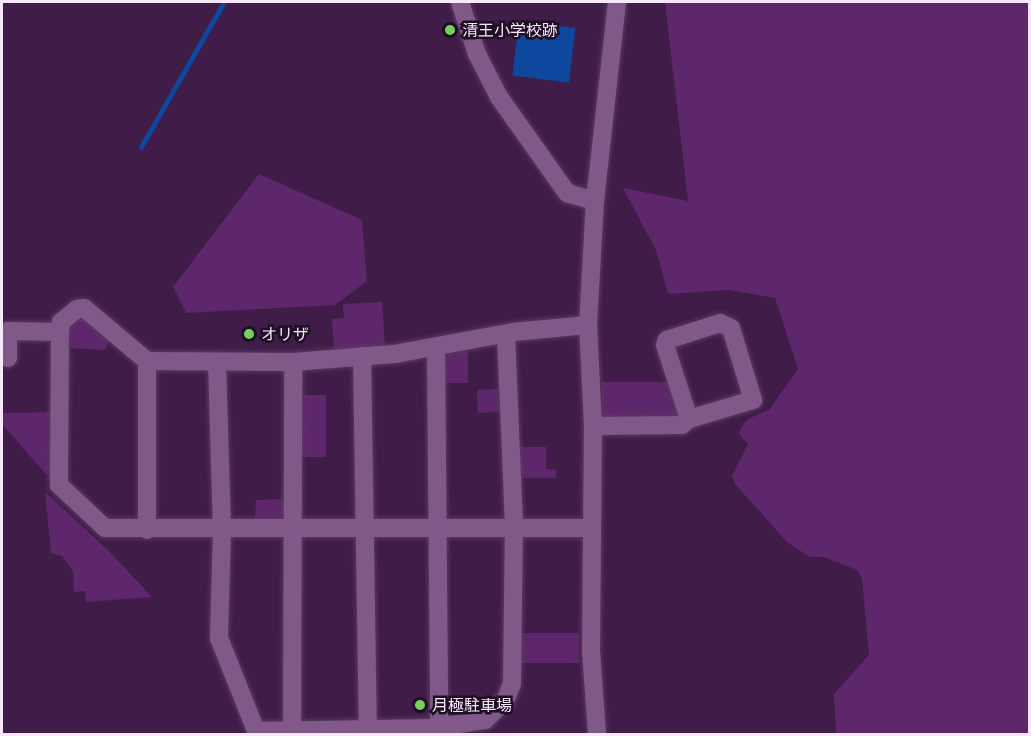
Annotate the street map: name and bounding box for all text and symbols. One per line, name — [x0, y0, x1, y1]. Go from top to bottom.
place label: 清王小学校跡 — [462, 20, 558, 40]
marker: 清王小学校跡 — [443, 23, 457, 37]
place label: オリザ — [261, 324, 309, 344]
marker: オリザ — [242, 327, 256, 341]
place label: 月極駐車場 — [432, 695, 512, 715]
marker: 月極駐車場 — [413, 698, 427, 712]

